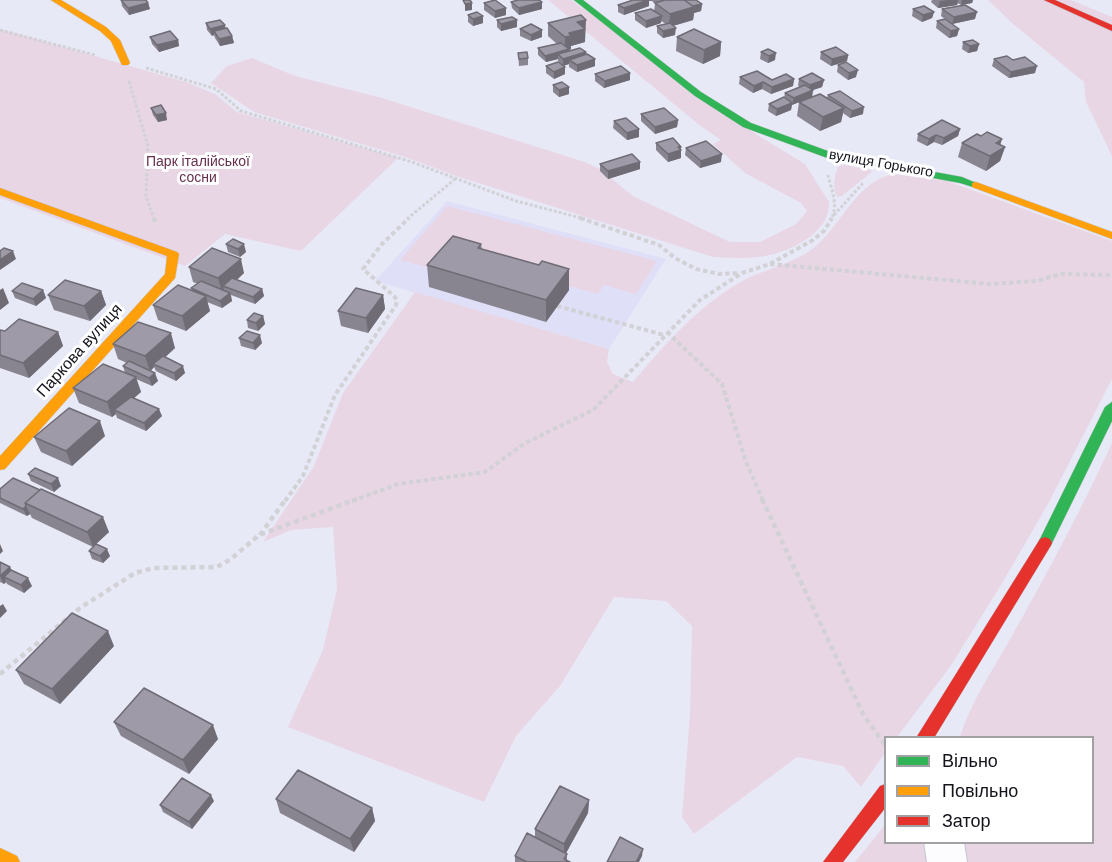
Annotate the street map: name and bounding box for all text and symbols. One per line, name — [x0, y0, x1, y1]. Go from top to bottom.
street label: вулиця Горького — [828, 147, 934, 181]
park label: Парк італійської сосни — [146, 154, 250, 186]
street label: Паркова вулиця — [33, 300, 127, 402]
legend — [884, 736, 1094, 844]
text: Вільно — [942, 749, 998, 773]
text: Повільно — [942, 779, 1018, 803]
text: Затор — [942, 809, 991, 833]

